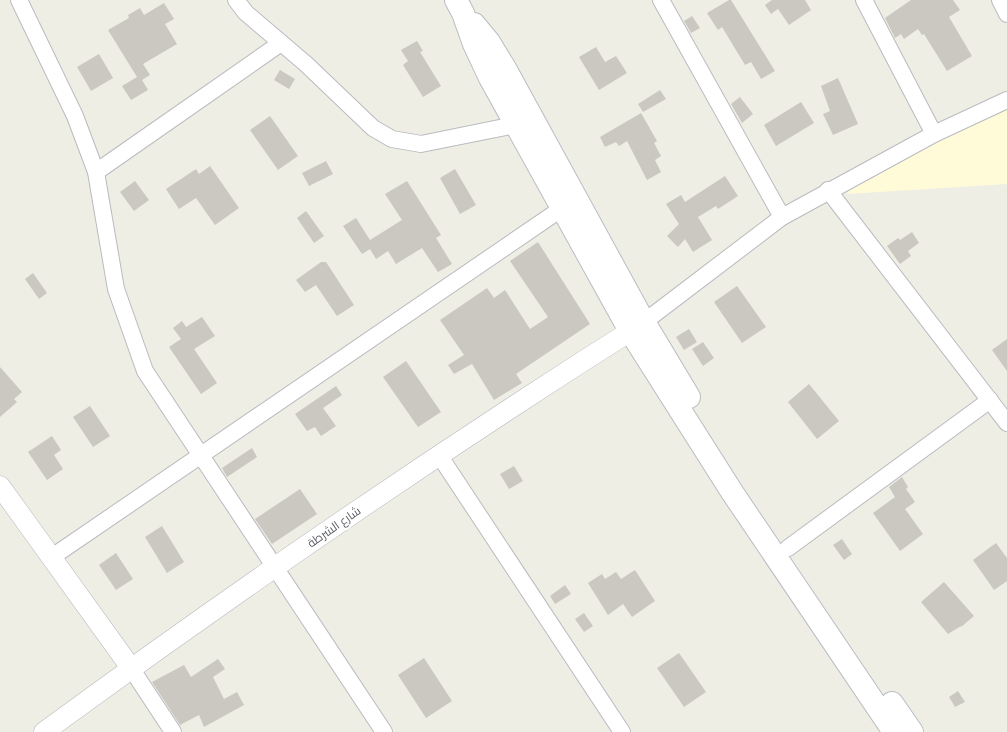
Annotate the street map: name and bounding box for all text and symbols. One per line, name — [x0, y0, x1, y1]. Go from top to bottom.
street label: شارع الشرطة — [303, 501, 365, 552]

